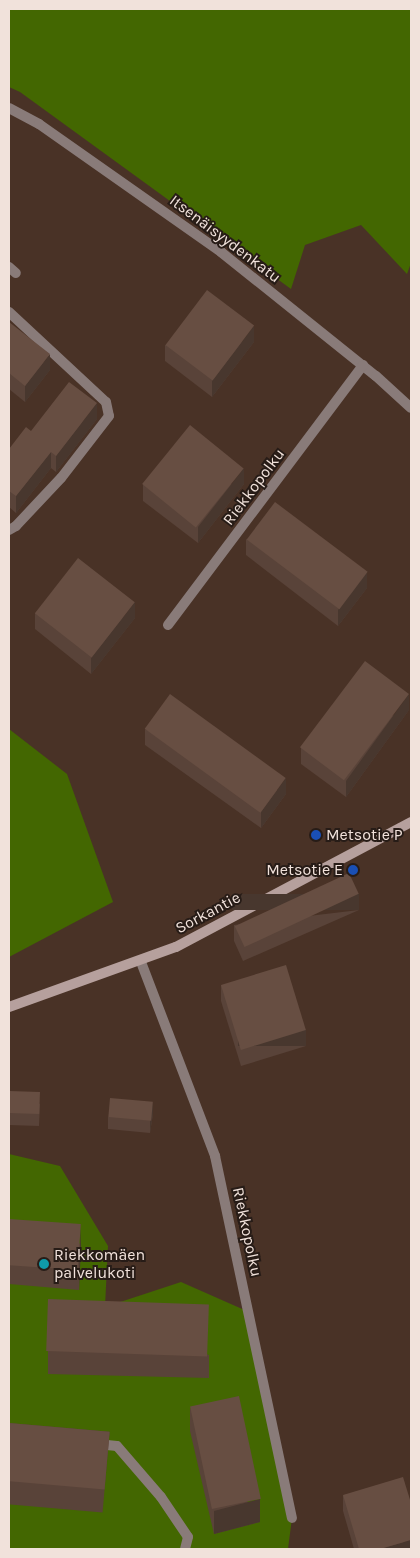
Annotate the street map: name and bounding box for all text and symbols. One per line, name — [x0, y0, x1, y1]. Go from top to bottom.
street label: Itsenäisyydenkatu — [166, 191, 284, 287]
street label: Riekkopolku — [219, 445, 289, 529]
place label: Metsotie P — [326, 825, 403, 845]
marker: Metsotie P — [310, 829, 322, 841]
place label: Metsotie E — [266, 860, 343, 880]
marker: Metsotie E — [347, 864, 359, 876]
street label: Sorkantie — [172, 888, 244, 938]
street label: Riekkopolku — [228, 1186, 266, 1278]
place label: Riekkomäen palvelukoti — [54, 1245, 145, 1283]
marker: Riekkomäen palvelukoti — [38, 1258, 50, 1270]

